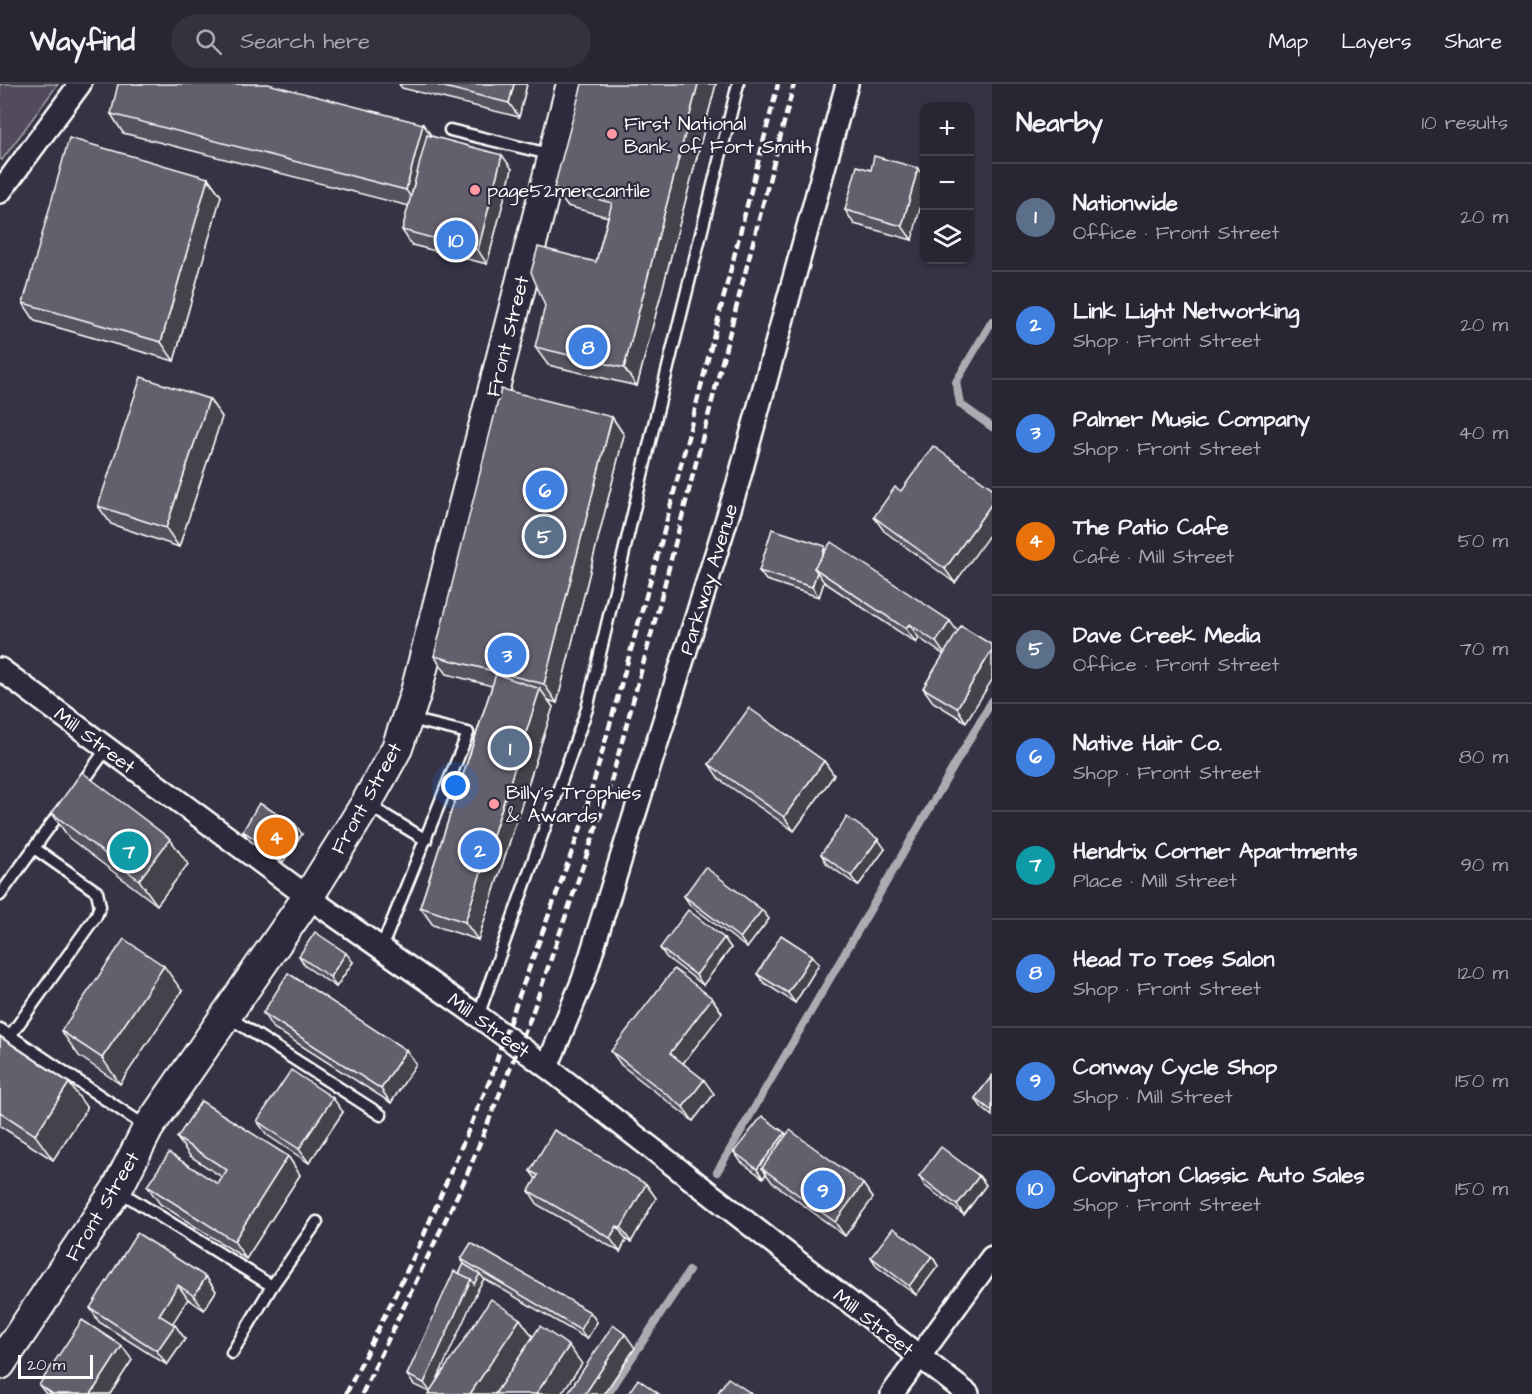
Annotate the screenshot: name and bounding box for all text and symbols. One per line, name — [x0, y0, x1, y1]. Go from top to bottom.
search box — [171, 14, 591, 68]
text: Wayfind — [30, 22, 135, 61]
icon: search — [192, 25, 225, 58]
text: Search here — [240, 26, 370, 57]
text: Map — [1268, 27, 1308, 56]
text: Layers — [1341, 27, 1411, 56]
text: Share — [1444, 27, 1502, 56]
map controls — [920, 102, 974, 264]
button: + — [920, 102, 974, 156]
text: Nearby — [1016, 105, 1103, 141]
text: 10 results — [1421, 109, 1508, 137]
place label: First National Bank of Fort Smith — [624, 110, 812, 161]
marker: First National Bank of Fort Smith — [605, 127, 619, 141]
button: − — [920, 156, 974, 210]
place label: page52mercantile — [487, 177, 651, 206]
marker: page52mercantile — [468, 183, 482, 197]
text: Nationwide — [1073, 188, 1178, 219]
text: 1 — [1034, 203, 1037, 231]
text: 20 m — [1460, 203, 1508, 231]
button: layers — [920, 210, 974, 264]
pin: 10 — [436, 218, 476, 262]
text: Office · Front Street — [1073, 219, 1279, 247]
street label: Front Street — [479, 273, 537, 400]
text: Link Light Networking — [1073, 296, 1299, 327]
text: 2 — [1030, 311, 1041, 339]
text: 20 m — [1460, 311, 1508, 339]
pin: 8 — [568, 324, 608, 370]
text: Shop · Front Street — [1073, 327, 1261, 355]
text: Palmer Music Company — [1073, 404, 1310, 435]
text: 3 — [1030, 419, 1041, 447]
text: 40 m — [1458, 419, 1508, 447]
text: Shop · Front Street — [1073, 435, 1261, 463]
pin: 6 — [526, 468, 564, 512]
street label: Parkway Avenue — [673, 500, 746, 659]
text: The Patio Cafe — [1073, 512, 1229, 543]
pin: 5 — [524, 514, 564, 558]
text: 4 — [1029, 527, 1042, 555]
text: 50 m — [1458, 527, 1508, 555]
text: Café · Mill Street — [1073, 543, 1234, 571]
text: Dave Creek Media — [1073, 620, 1260, 651]
pin: 3 — [488, 632, 526, 678]
text: 5 — [1028, 635, 1043, 663]
text: 70 m — [1460, 635, 1508, 663]
text: Office · Front Street — [1073, 651, 1279, 679]
street label: Mill Street — [48, 701, 141, 781]
pin: 1 — [490, 726, 530, 770]
text: Native Hair Co. — [1073, 728, 1222, 759]
street label: Front Street — [325, 737, 409, 859]
text: 6 — [1029, 743, 1042, 771]
text: 80 m — [1459, 743, 1508, 771]
text: Shop · Front Street — [1073, 759, 1261, 787]
your location — [441, 771, 470, 800]
place label: Billy's Trophies & Awards — [506, 779, 641, 830]
marker: Billy's Trophies & Awards — [487, 797, 501, 811]
pin: 4 — [256, 814, 296, 860]
pin: 7 — [110, 828, 148, 873]
pin: 2 — [460, 828, 500, 873]
text: Hendrix Corner Apartments — [1073, 836, 1358, 867]
text: 7 — [1029, 851, 1042, 879]
text: 90 m — [1460, 851, 1508, 879]
text: Place · Mill Street — [1073, 867, 1237, 895]
text: Head To Toes Salon — [1073, 944, 1274, 975]
text: 8 — [1029, 959, 1042, 987]
text: 120 m — [1458, 959, 1508, 987]
text: Shop · Front Street — [1073, 975, 1261, 1003]
street label: Mill Street — [442, 986, 535, 1065]
text: Conway Cycle Shop — [1073, 1052, 1277, 1083]
text: 9 — [1030, 1067, 1041, 1095]
text: 150 m — [1455, 1067, 1508, 1095]
text: Shop · Mill Street — [1073, 1083, 1233, 1111]
street label: Front Street — [59, 1146, 147, 1267]
text: Covington Classic Auto Sales — [1073, 1160, 1365, 1191]
pin: 9 — [804, 1168, 842, 1212]
text: 10 — [1028, 1175, 1043, 1203]
text: 150 m — [1455, 1175, 1508, 1203]
text: Shop · Front Street — [1073, 1191, 1261, 1219]
street label: Mill Street — [827, 1282, 920, 1363]
scale bar — [18, 1352, 93, 1380]
text: 20 m — [27, 1354, 65, 1376]

